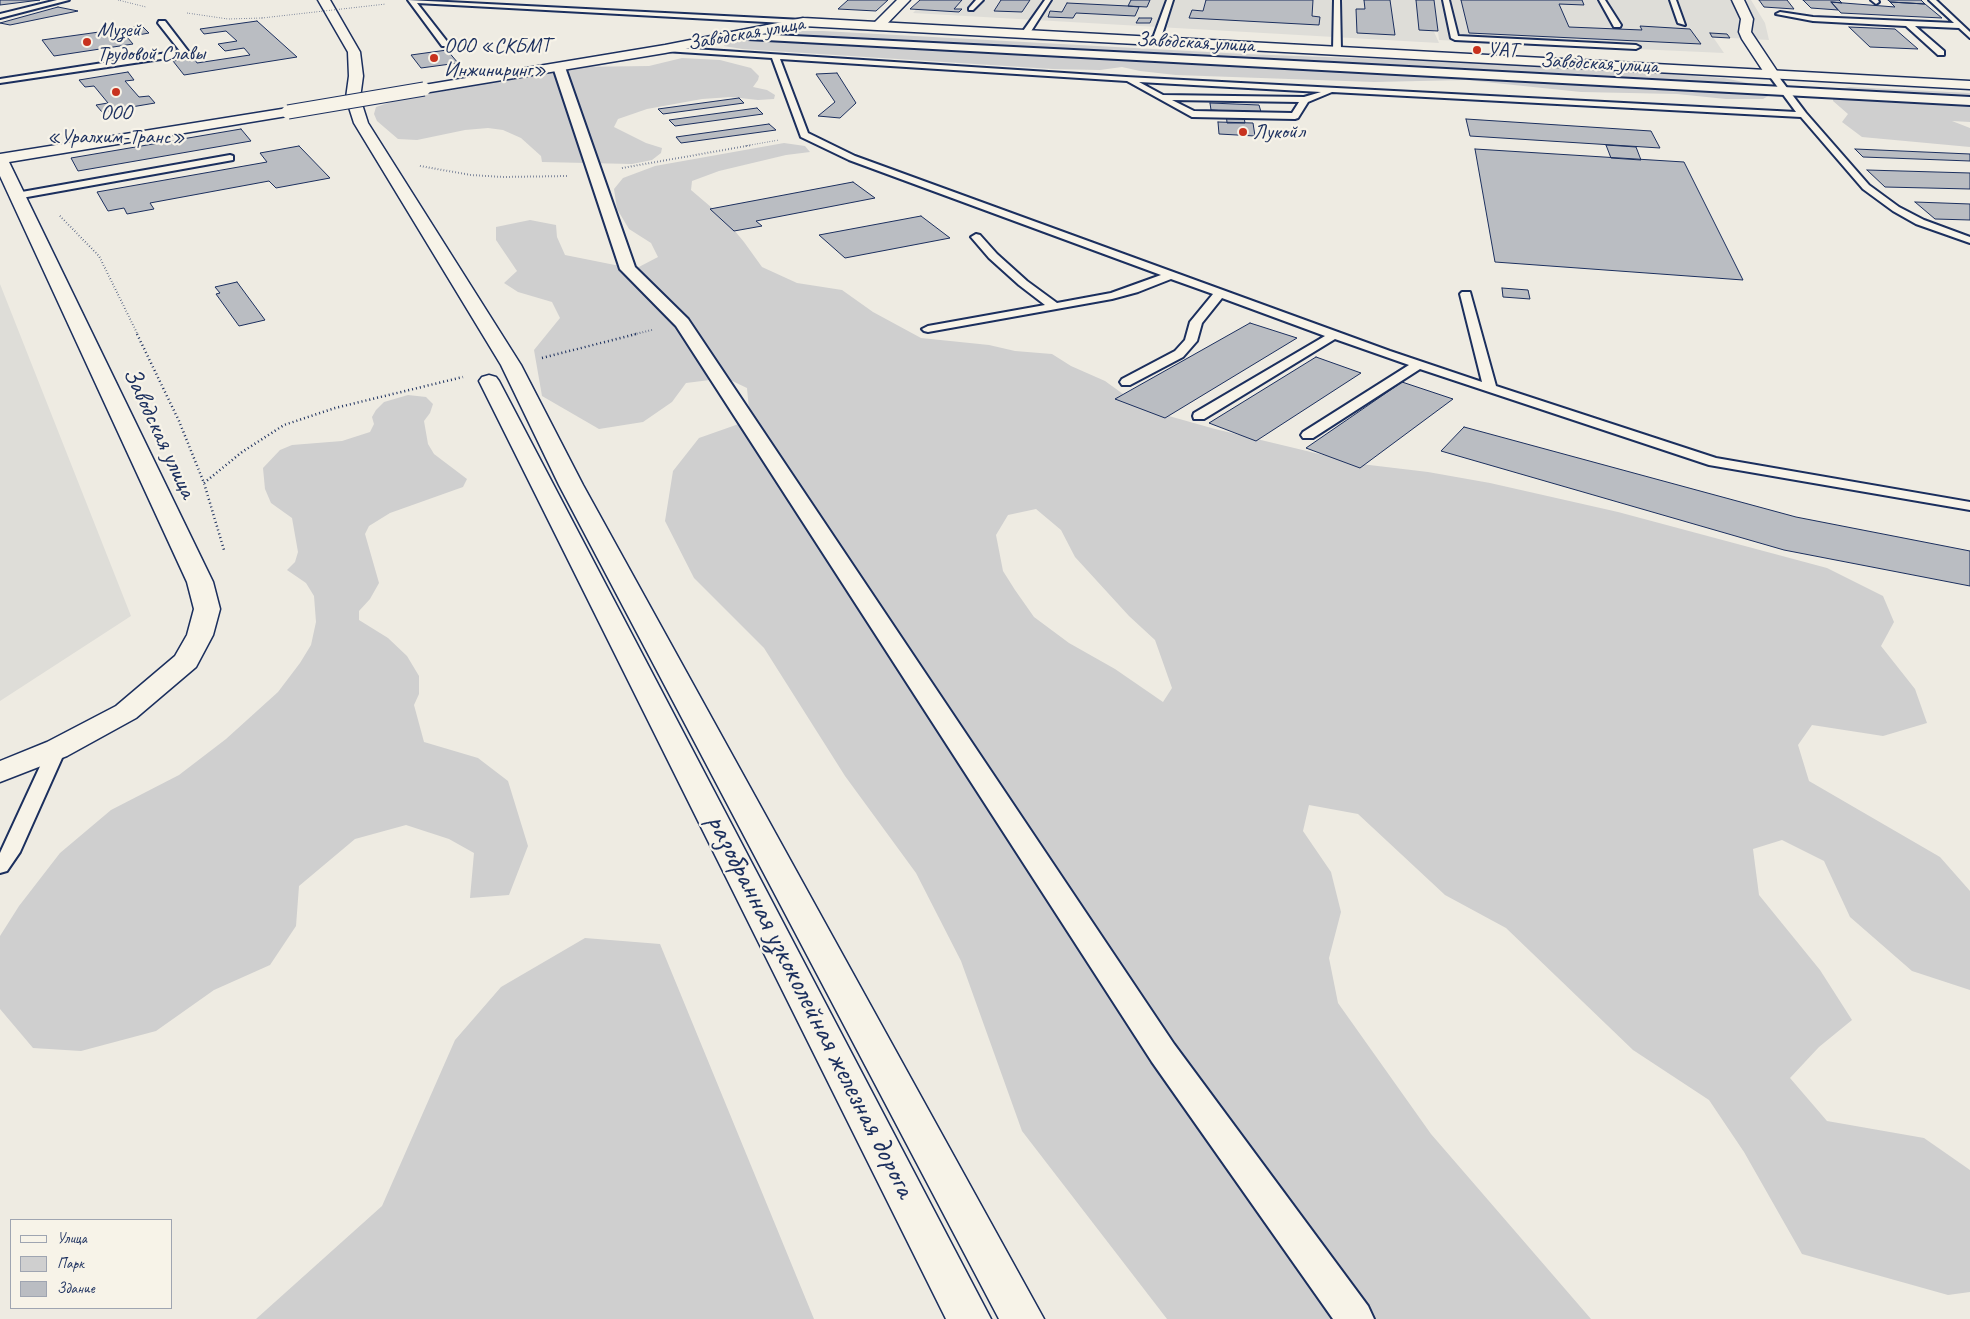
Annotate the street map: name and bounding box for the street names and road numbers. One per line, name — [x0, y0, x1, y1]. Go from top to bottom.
street label: Заводская улица — [686, 11, 806, 57]
street label: Заводская улица — [1135, 27, 1255, 59]
street label: Заводская улица — [1539, 48, 1659, 80]
street label: Заводская улица — [116, 363, 202, 503]
street label: разобранная узкоколейная железная дорога — [697, 808, 923, 1204]

